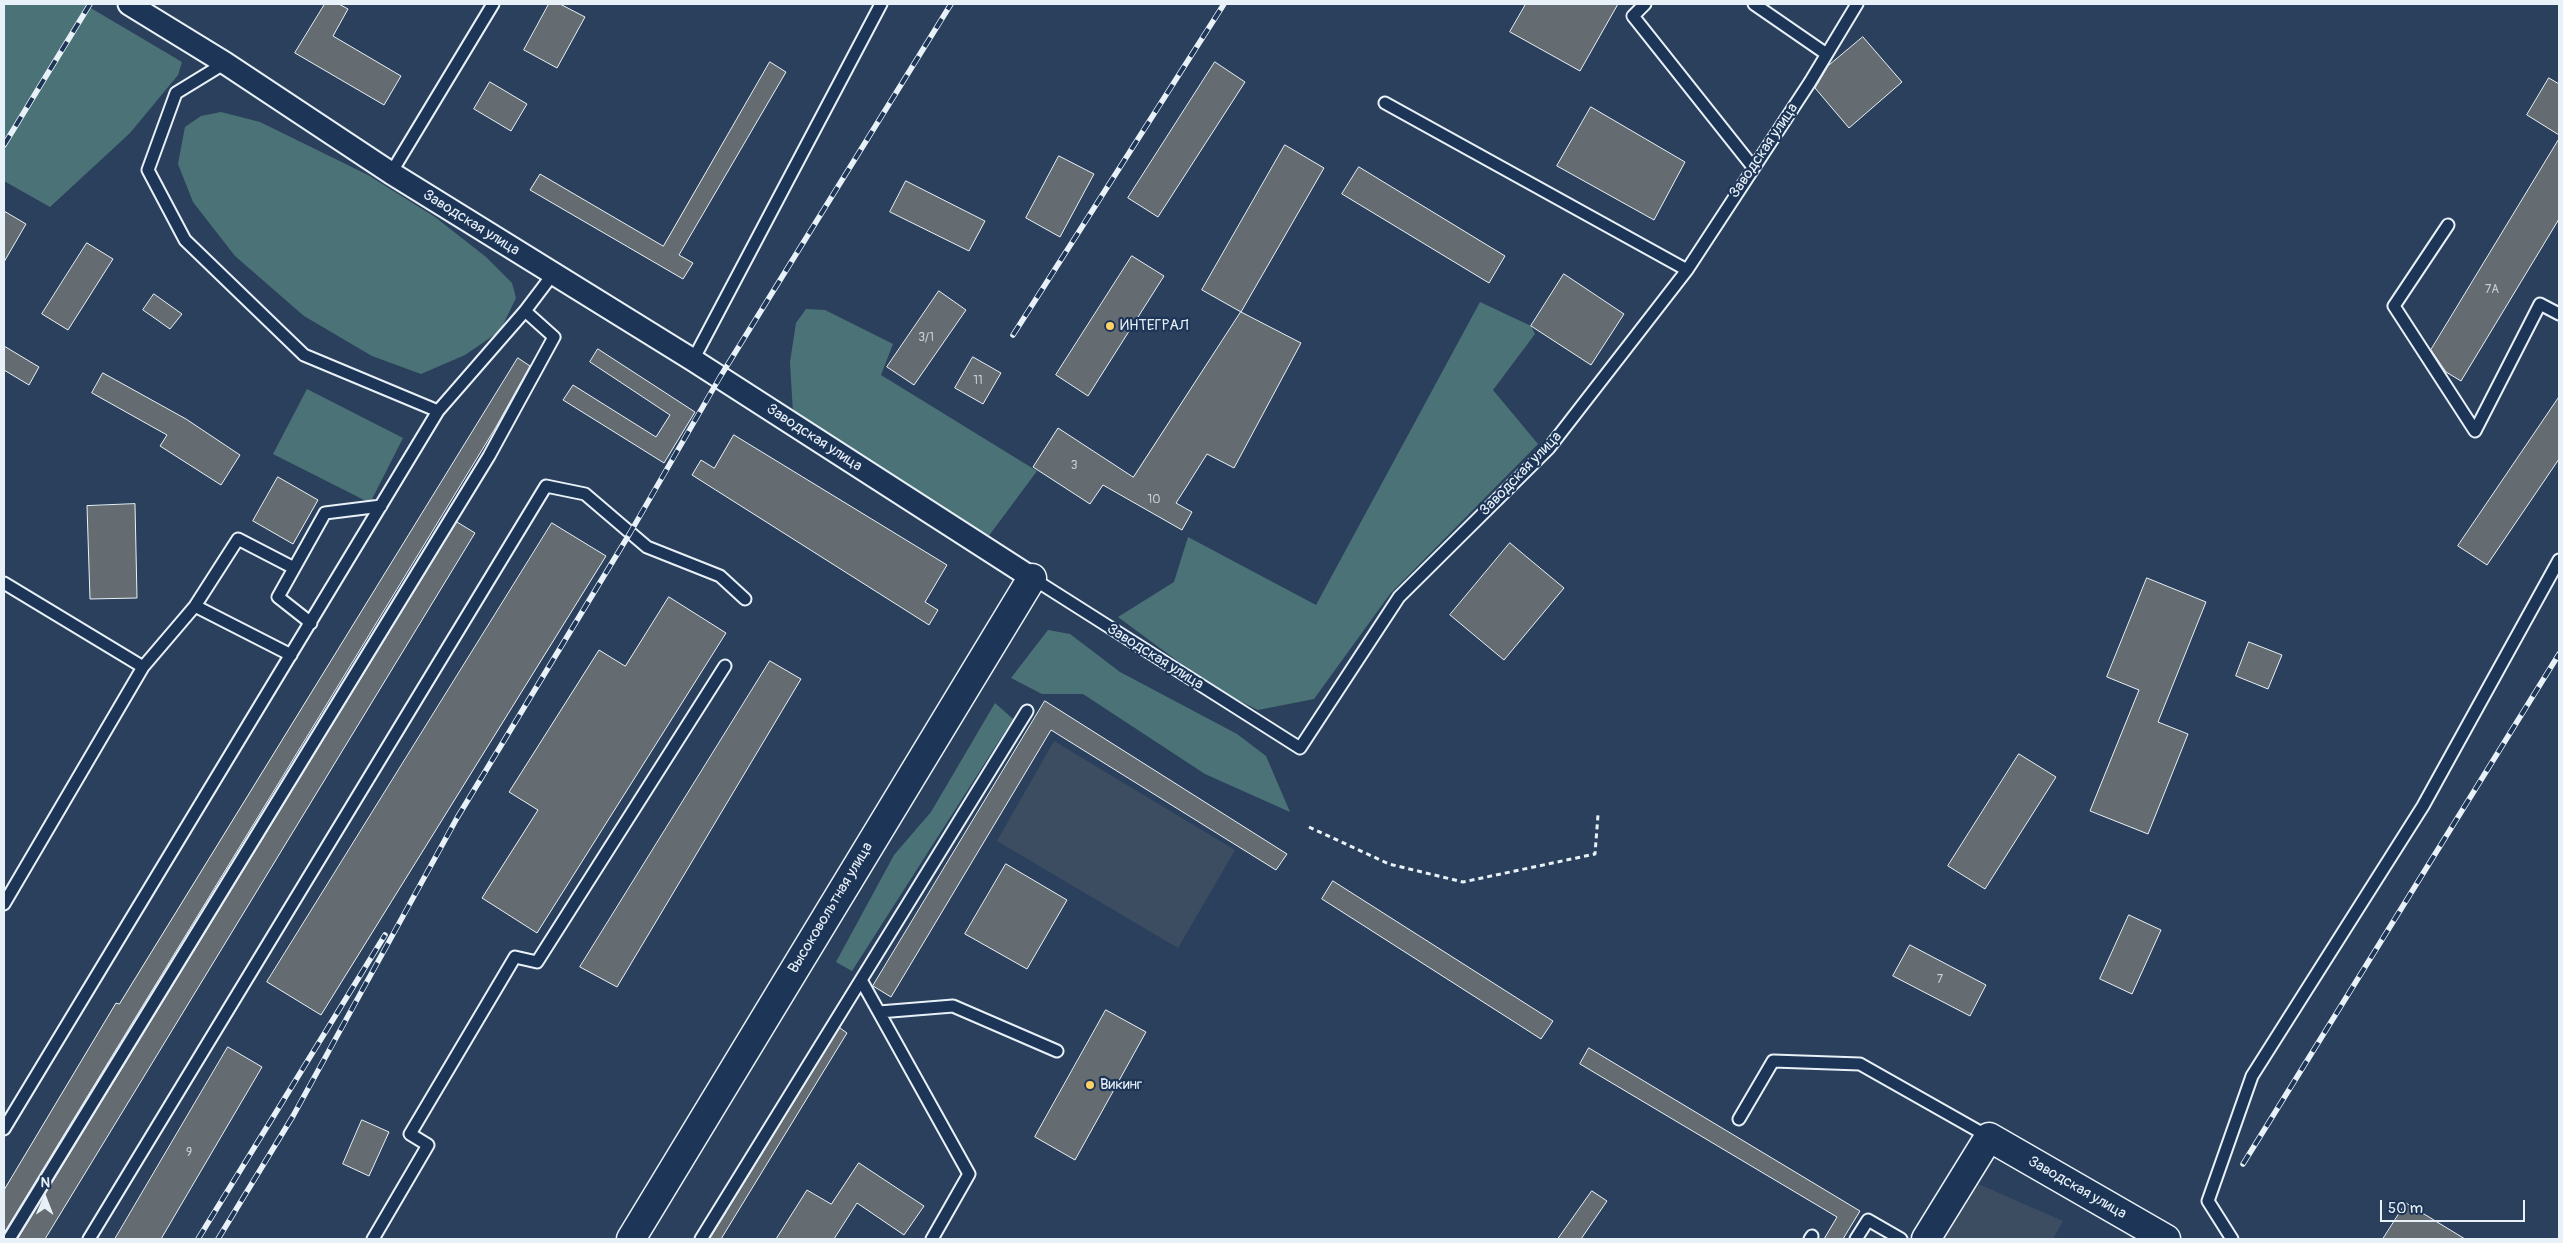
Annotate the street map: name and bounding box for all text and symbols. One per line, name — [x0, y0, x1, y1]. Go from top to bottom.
street label: Заводская улица — [1726, 100, 1802, 202]
street label: Заводская улица — [419, 186, 523, 260]
house number: 7А — [2485, 283, 2499, 297]
place label: ИНТЕГРАЛ — [1120, 317, 1188, 335]
marker: ИНТЕГРАЛ — [1104, 320, 1116, 332]
house number: 3/1 — [918, 331, 934, 345]
house number: 11 — [973, 374, 983, 388]
street label: Заводская улица — [763, 400, 865, 476]
street label: Заводская улица — [1476, 428, 1566, 520]
house number: 3 — [1071, 459, 1077, 473]
house number: 10 — [1148, 493, 1160, 507]
street label: Заводская улица — [1103, 620, 1207, 694]
street label: Высоковольтная улица — [785, 839, 877, 977]
house number: 7 — [1937, 973, 1943, 987]
place label: Викинг — [1100, 1076, 1142, 1094]
marker: Викинг — [1084, 1079, 1096, 1091]
house number: 9 — [186, 1146, 192, 1160]
street label: Заводская улица — [2025, 1153, 2129, 1223]
north arrow — [20, 1173, 70, 1223]
text: N — [40, 1174, 50, 1191]
scale bar — [2383, 1190, 2528, 1222]
text: 50 m — [2388, 1199, 2423, 1218]

